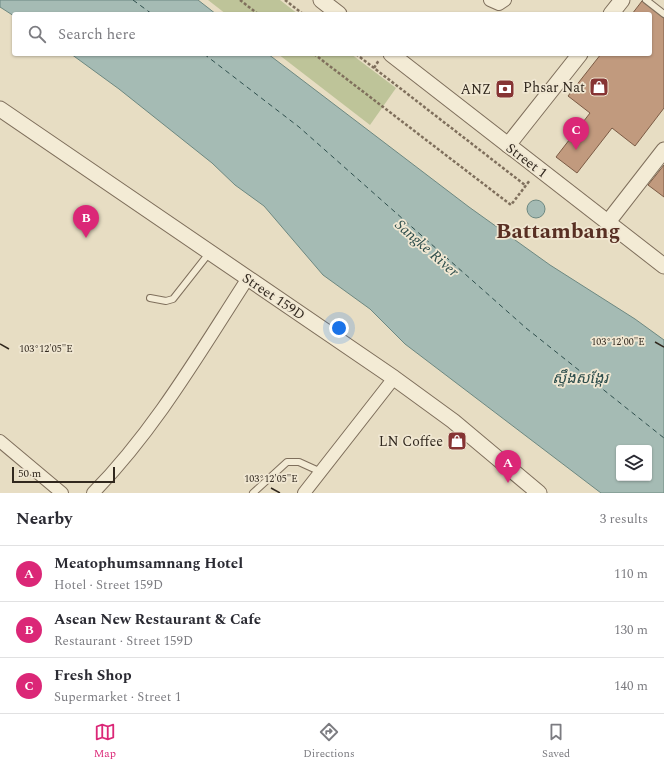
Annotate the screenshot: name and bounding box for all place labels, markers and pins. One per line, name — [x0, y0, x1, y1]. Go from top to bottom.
shop icon: Phsar Nat — [588, 76, 610, 98]
place label: Phsar Nat — [523, 77, 585, 98]
bank icon: ANZ — [494, 78, 516, 100]
place label: ANZ — [460, 79, 491, 100]
pin: C — [563, 117, 589, 150]
pin: B — [73, 205, 99, 238]
shop icon: LN Coffee — [446, 430, 468, 452]
place label: LN Coffee — [379, 431, 443, 452]
pin: A — [495, 450, 521, 483]

